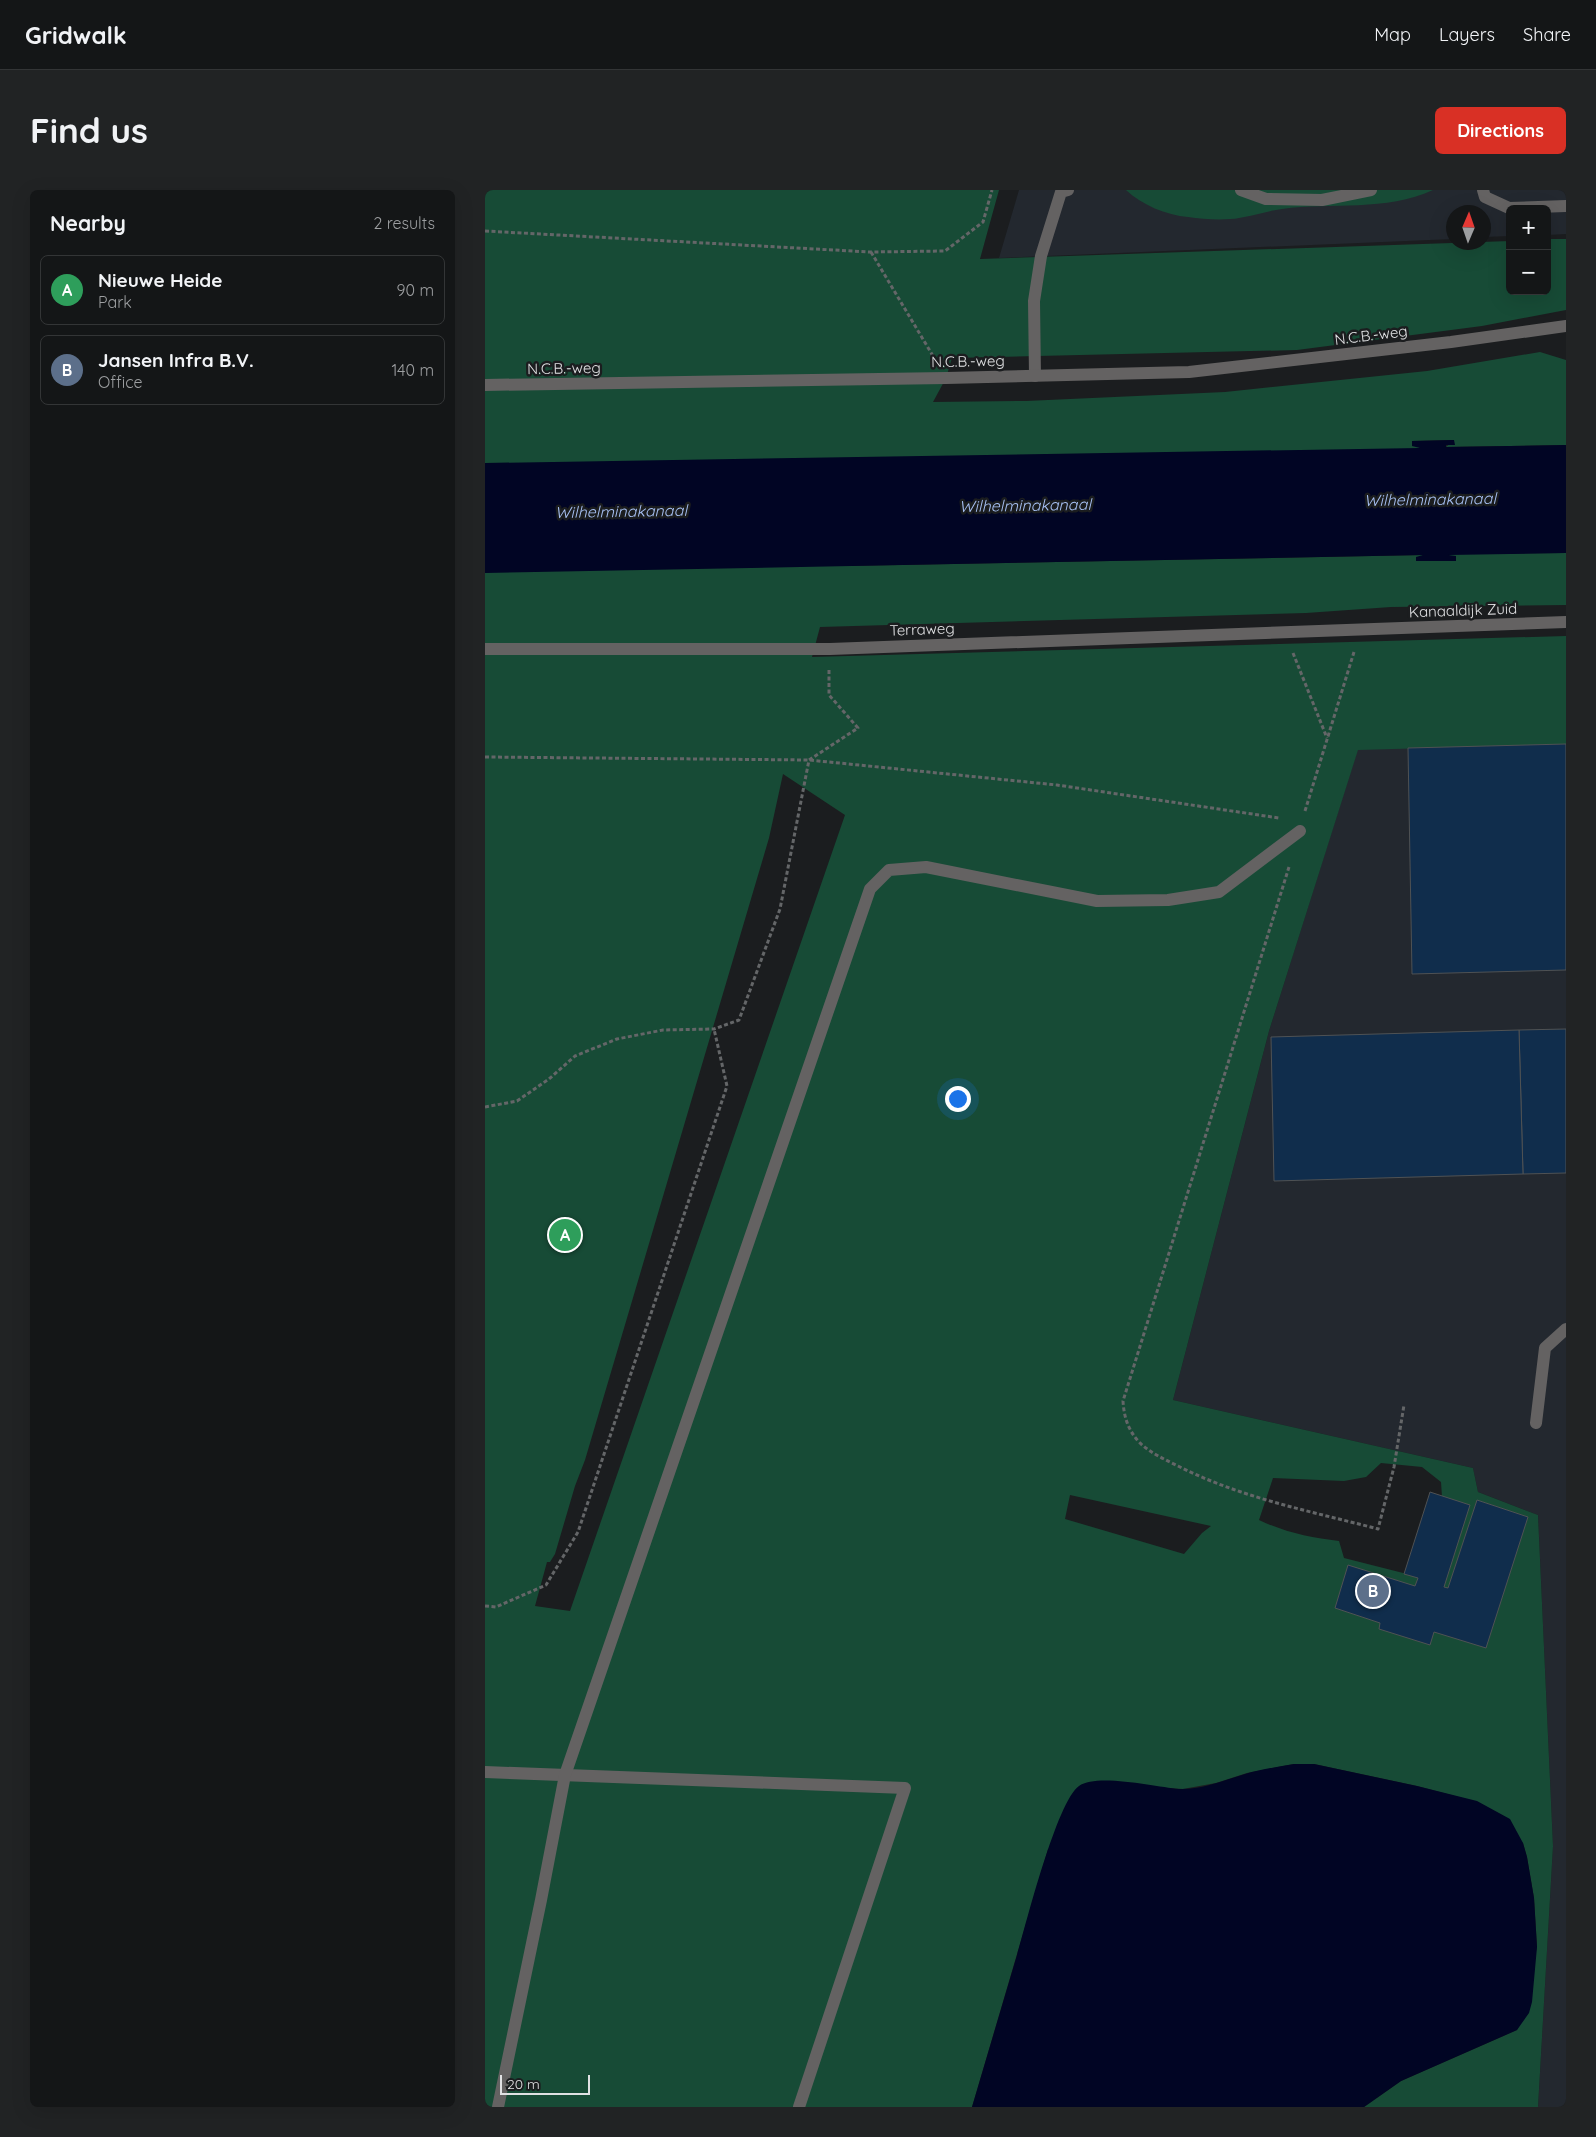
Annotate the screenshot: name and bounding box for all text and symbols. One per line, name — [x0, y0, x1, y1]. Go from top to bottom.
text: Gridwalk — [25, 20, 127, 50]
text: Map — [1374, 23, 1411, 46]
text: Layers — [1439, 23, 1495, 46]
text: Share — [1523, 23, 1571, 46]
button: Directions — [1435, 107, 1566, 154]
text: Find us — [30, 108, 148, 152]
north arrow — [1446, 205, 1491, 250]
map controls — [1506, 205, 1551, 295]
button: + — [1506, 205, 1551, 250]
text: Nearby — [50, 210, 126, 236]
text: 2 results — [373, 213, 435, 233]
button: − — [1506, 250, 1551, 295]
text: Nieuwe Heide — [98, 268, 222, 292]
text: A — [62, 280, 72, 300]
text: 90 m — [397, 280, 434, 300]
text: Park — [98, 292, 132, 312]
street label: N.C.B.-weg — [1333, 321, 1409, 349]
text: Jansen Infra B.V. — [98, 348, 254, 372]
street label: N.C.B.-weg — [931, 351, 1005, 371]
street label: N.C.B.-weg — [527, 358, 601, 378]
text: B — [62, 360, 72, 380]
text: 140 m — [391, 360, 434, 380]
text: Office — [98, 372, 143, 392]
water label: Wilhelminakanaal — [1364, 488, 1498, 510]
water label: Wilhelminakanaal — [959, 494, 1093, 516]
water label: Wilhelminakanaal — [555, 500, 689, 522]
street label: Kanaaldijk Zuid — [1408, 599, 1518, 621]
street label: Terraweg — [889, 618, 955, 640]
your location — [945, 1086, 971, 1112]
pin: A — [549, 1216, 581, 1254]
pin: B — [1357, 1572, 1389, 1610]
scale bar — [500, 2072, 590, 2095]
text: 20 m — [507, 2075, 540, 2093]

